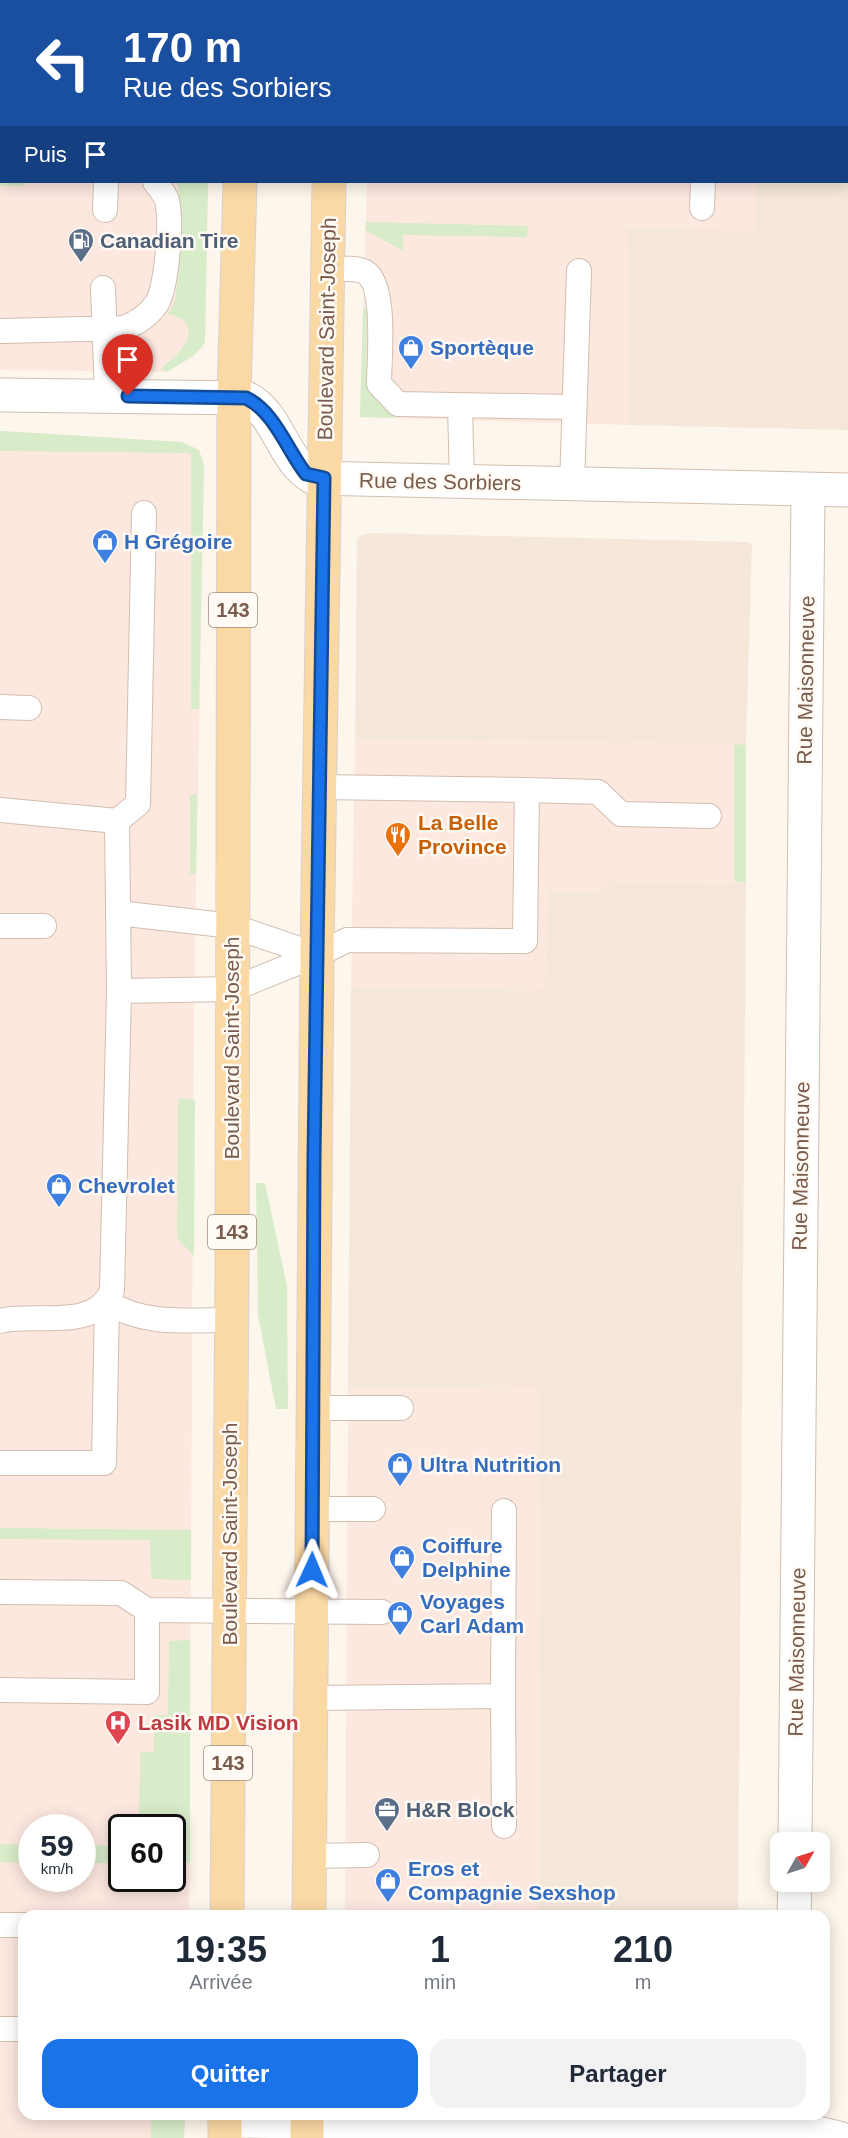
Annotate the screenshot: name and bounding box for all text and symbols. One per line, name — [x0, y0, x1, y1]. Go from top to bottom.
icon: left — [24, 24, 102, 102]
text: 170 m — [123, 24, 242, 71]
text: Rue des Sorbiers — [123, 73, 332, 103]
icon: arrive — [79, 138, 112, 171]
text: Puis — [24, 142, 67, 167]
street label: Boulevard Saint-Joseph — [313, 217, 340, 441]
fuel station icon: Canadian Tire — [66, 226, 96, 264]
place label: Canadian Tire — [100, 229, 239, 252]
shop icon: Sportèque — [396, 333, 426, 371]
pin — [102, 334, 153, 396]
place label: Sportèque — [430, 336, 534, 359]
icon: arrive — [111, 343, 144, 376]
street label: Rue des Sorbiers — [359, 469, 521, 494]
shop icon: H Grégoire — [90, 527, 120, 565]
place label: H Grégoire — [124, 530, 233, 553]
road number: 143 — [209, 593, 257, 627]
street label: Rue Maisonneuve — [793, 595, 818, 765]
place label: La Belle Province — [418, 811, 507, 858]
restaurant icon: La Belle Province — [383, 820, 413, 858]
street label: Boulevard Saint-Joseph — [220, 937, 243, 1159]
street label: Rue Maisonneuve — [788, 1081, 813, 1251]
shop icon: Chevrolet — [44, 1171, 74, 1209]
place label: Chevrolet — [78, 1174, 175, 1197]
road number: 143 — [208, 1215, 256, 1249]
street label: Boulevard Saint-Joseph — [218, 1423, 241, 1645]
shop icon: Ultra Nutrition — [385, 1450, 415, 1488]
place label: Ultra Nutrition — [420, 1453, 561, 1476]
place label: Coiffure Delphine — [422, 1534, 511, 1581]
position arrow — [280, 1538, 344, 1602]
shop icon: Coiffure Delphine — [387, 1543, 417, 1581]
street label: Rue Maisonneuve — [784, 1567, 809, 1737]
place label: Voyages Carl Adam — [420, 1590, 524, 1637]
shop icon: Voyages Carl Adam — [385, 1599, 415, 1637]
hospital icon: Lasik MD Vision — [103, 1708, 133, 1746]
place label: Lasik MD Vision — [138, 1711, 299, 1734]
road number: 143 — [204, 1746, 252, 1780]
office icon: H&R Block — [372, 1795, 402, 1833]
place label: H&R Block — [406, 1798, 515, 1821]
speed limit sign: 60 — [108, 1814, 186, 1892]
text: 59 — [40, 1829, 74, 1862]
north arrow — [770, 1832, 830, 1892]
map controls — [770, 1832, 830, 1892]
place label: Eros et Compagnie Sexshop — [408, 1857, 616, 1904]
text: km/h — [41, 1860, 73, 1877]
shop icon: Eros et Compagnie Sexshop — [373, 1866, 403, 1904]
text: 19:35 — [175, 1929, 267, 1970]
text: 1 — [430, 1929, 450, 1970]
text: 210 — [613, 1929, 673, 1970]
text: Arrivée — [189, 1971, 253, 1993]
text: min — [424, 1971, 456, 1993]
text: m — [635, 1971, 651, 1993]
button: Quitter — [42, 2039, 418, 2108]
button: Partager — [430, 2039, 806, 2108]

